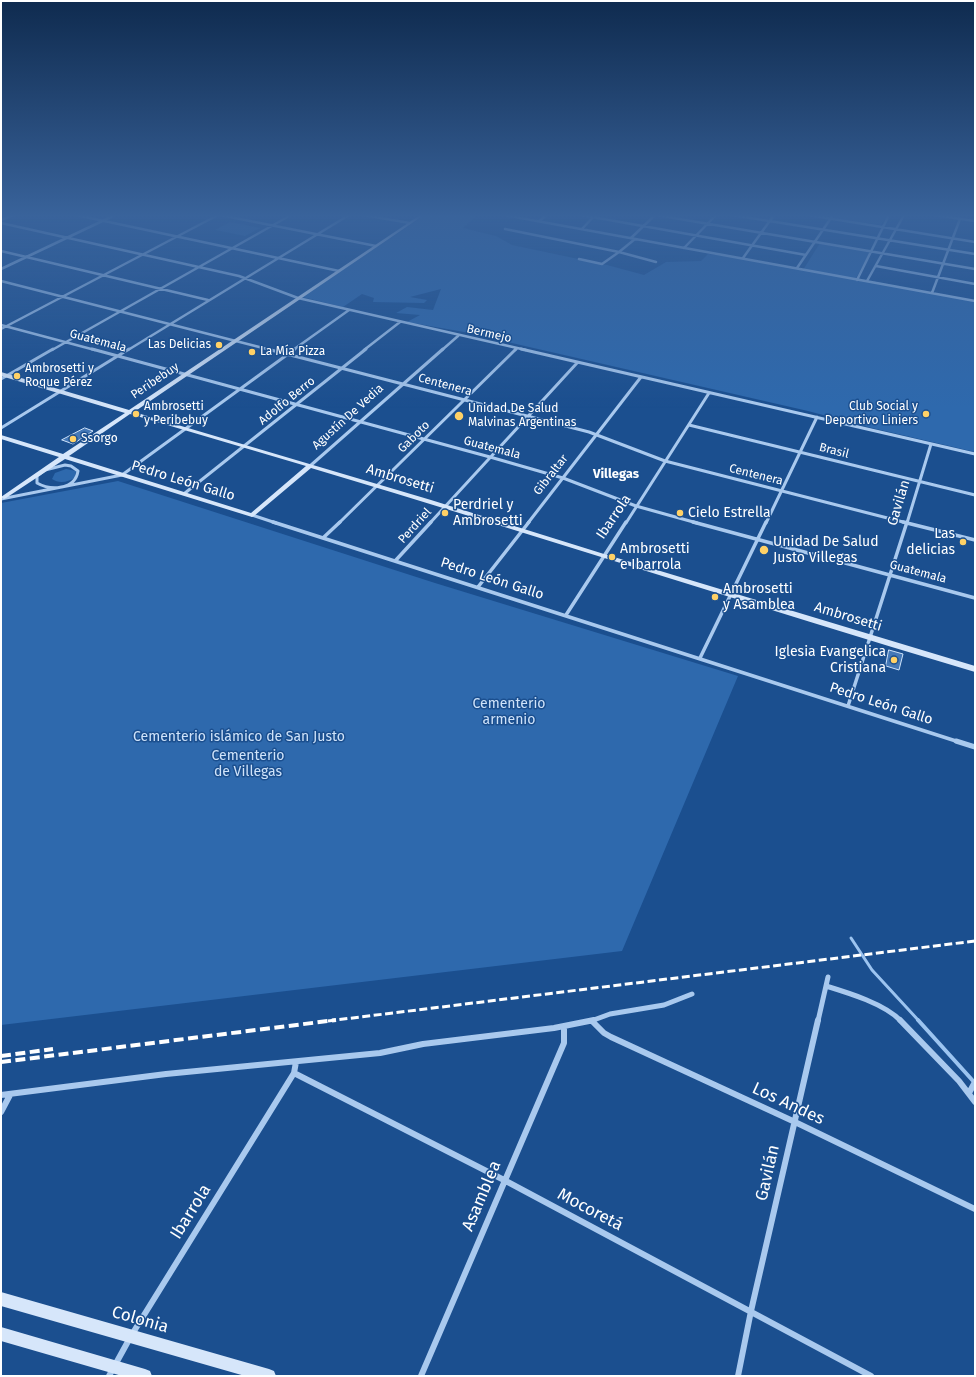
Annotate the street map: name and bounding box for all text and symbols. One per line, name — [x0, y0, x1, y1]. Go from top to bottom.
street label: Bermejo — [465, 322, 513, 346]
street label: Guatemala — [68, 326, 128, 356]
place label: Las Delicias — [148, 338, 211, 352]
marker: Las Delicias — [214, 340, 224, 350]
place label: La Mía Pizza — [260, 345, 325, 359]
marker: La Mía Pizza — [247, 347, 257, 357]
street label: Peribebuy — [128, 360, 182, 402]
place label: Ambrosetti y Roque Pérez — [25, 362, 94, 390]
marker: Ambrosetti y Roque Pérez — [12, 371, 22, 381]
street label: Centenera — [417, 371, 473, 399]
street label: Adolfo Berro — [256, 374, 318, 428]
street label: Agustín De Vedia — [309, 381, 387, 453]
place label: Ambrosetti y Peribebuy — [144, 400, 208, 428]
place label: Club Social y Deportivo Liniers — [825, 400, 918, 428]
place label: Unidad De Salud Malvinas Argentinas — [468, 402, 576, 430]
marker: Ambrosetti y Peribebuy — [131, 409, 141, 419]
marker: Club Social y Deportivo Liniers — [921, 409, 931, 419]
marker: Unidad De Salud Malvinas Argentinas — [453, 410, 465, 422]
street label: Gaboto — [395, 418, 433, 456]
place label: Ssorgo — [81, 432, 118, 446]
street label: Guatemala — [462, 433, 522, 463]
marker: Ssorgo — [68, 434, 78, 444]
street label: Brasil — [817, 440, 851, 462]
street label: Gibraltar — [531, 452, 571, 498]
street label: Pedro León Gallo — [129, 457, 237, 505]
street label: Ambrosetti — [364, 461, 436, 497]
street label: Centenera — [728, 461, 784, 489]
district label: Villegas — [593, 466, 639, 482]
street label: Gavilán — [884, 478, 914, 528]
street label: Ibarrola — [593, 492, 635, 542]
place label: Perdriel y Ambrosetti — [453, 497, 523, 530]
street label: Perdriel — [395, 505, 435, 547]
place label: Cielo Estrella — [688, 505, 771, 521]
marker: Perdriel y Ambrosetti — [440, 508, 450, 518]
marker: Cielo Estrella — [675, 508, 685, 518]
place label: Las delicias — [906, 526, 955, 558]
place label: Unidad De Salud Justo Villegas — [773, 534, 879, 566]
marker: Las delicias — [958, 537, 968, 547]
place label: Ambrosetti e Ibarrola — [620, 541, 690, 574]
marker: Unidad De Salud Justo Villegas — [758, 544, 770, 556]
marker: Ambrosetti e Ibarrola — [607, 552, 617, 562]
street label: Pedro León Gallo — [438, 554, 546, 604]
street label: Guatemala — [888, 557, 948, 587]
place label: Ambrosetti y Asamblea — [723, 581, 795, 614]
marker: Ambrosetti y Asamblea — [710, 592, 720, 602]
street label: Ambrosetti — [812, 599, 884, 635]
place label: Iglesia Evangelica Cristiana — [775, 644, 886, 676]
marker: Iglesia Evangelica Cristiana — [889, 655, 899, 665]
street label: Pedro León Gallo — [827, 679, 935, 729]
park label: Cementerio armenio — [472, 696, 546, 728]
park label: Cementerio islámico de San Justo — [133, 729, 345, 745]
park label: Cementerio de Villegas — [211, 748, 285, 780]
street label: Los Andes — [749, 1078, 827, 1130]
street label: Gavilán — [752, 1143, 784, 1203]
street label: Asamblea — [458, 1158, 506, 1234]
street label: Ibarrola — [166, 1181, 216, 1243]
street label: Mocoretá — [554, 1184, 626, 1236]
street label: Colonia — [109, 1302, 171, 1338]

